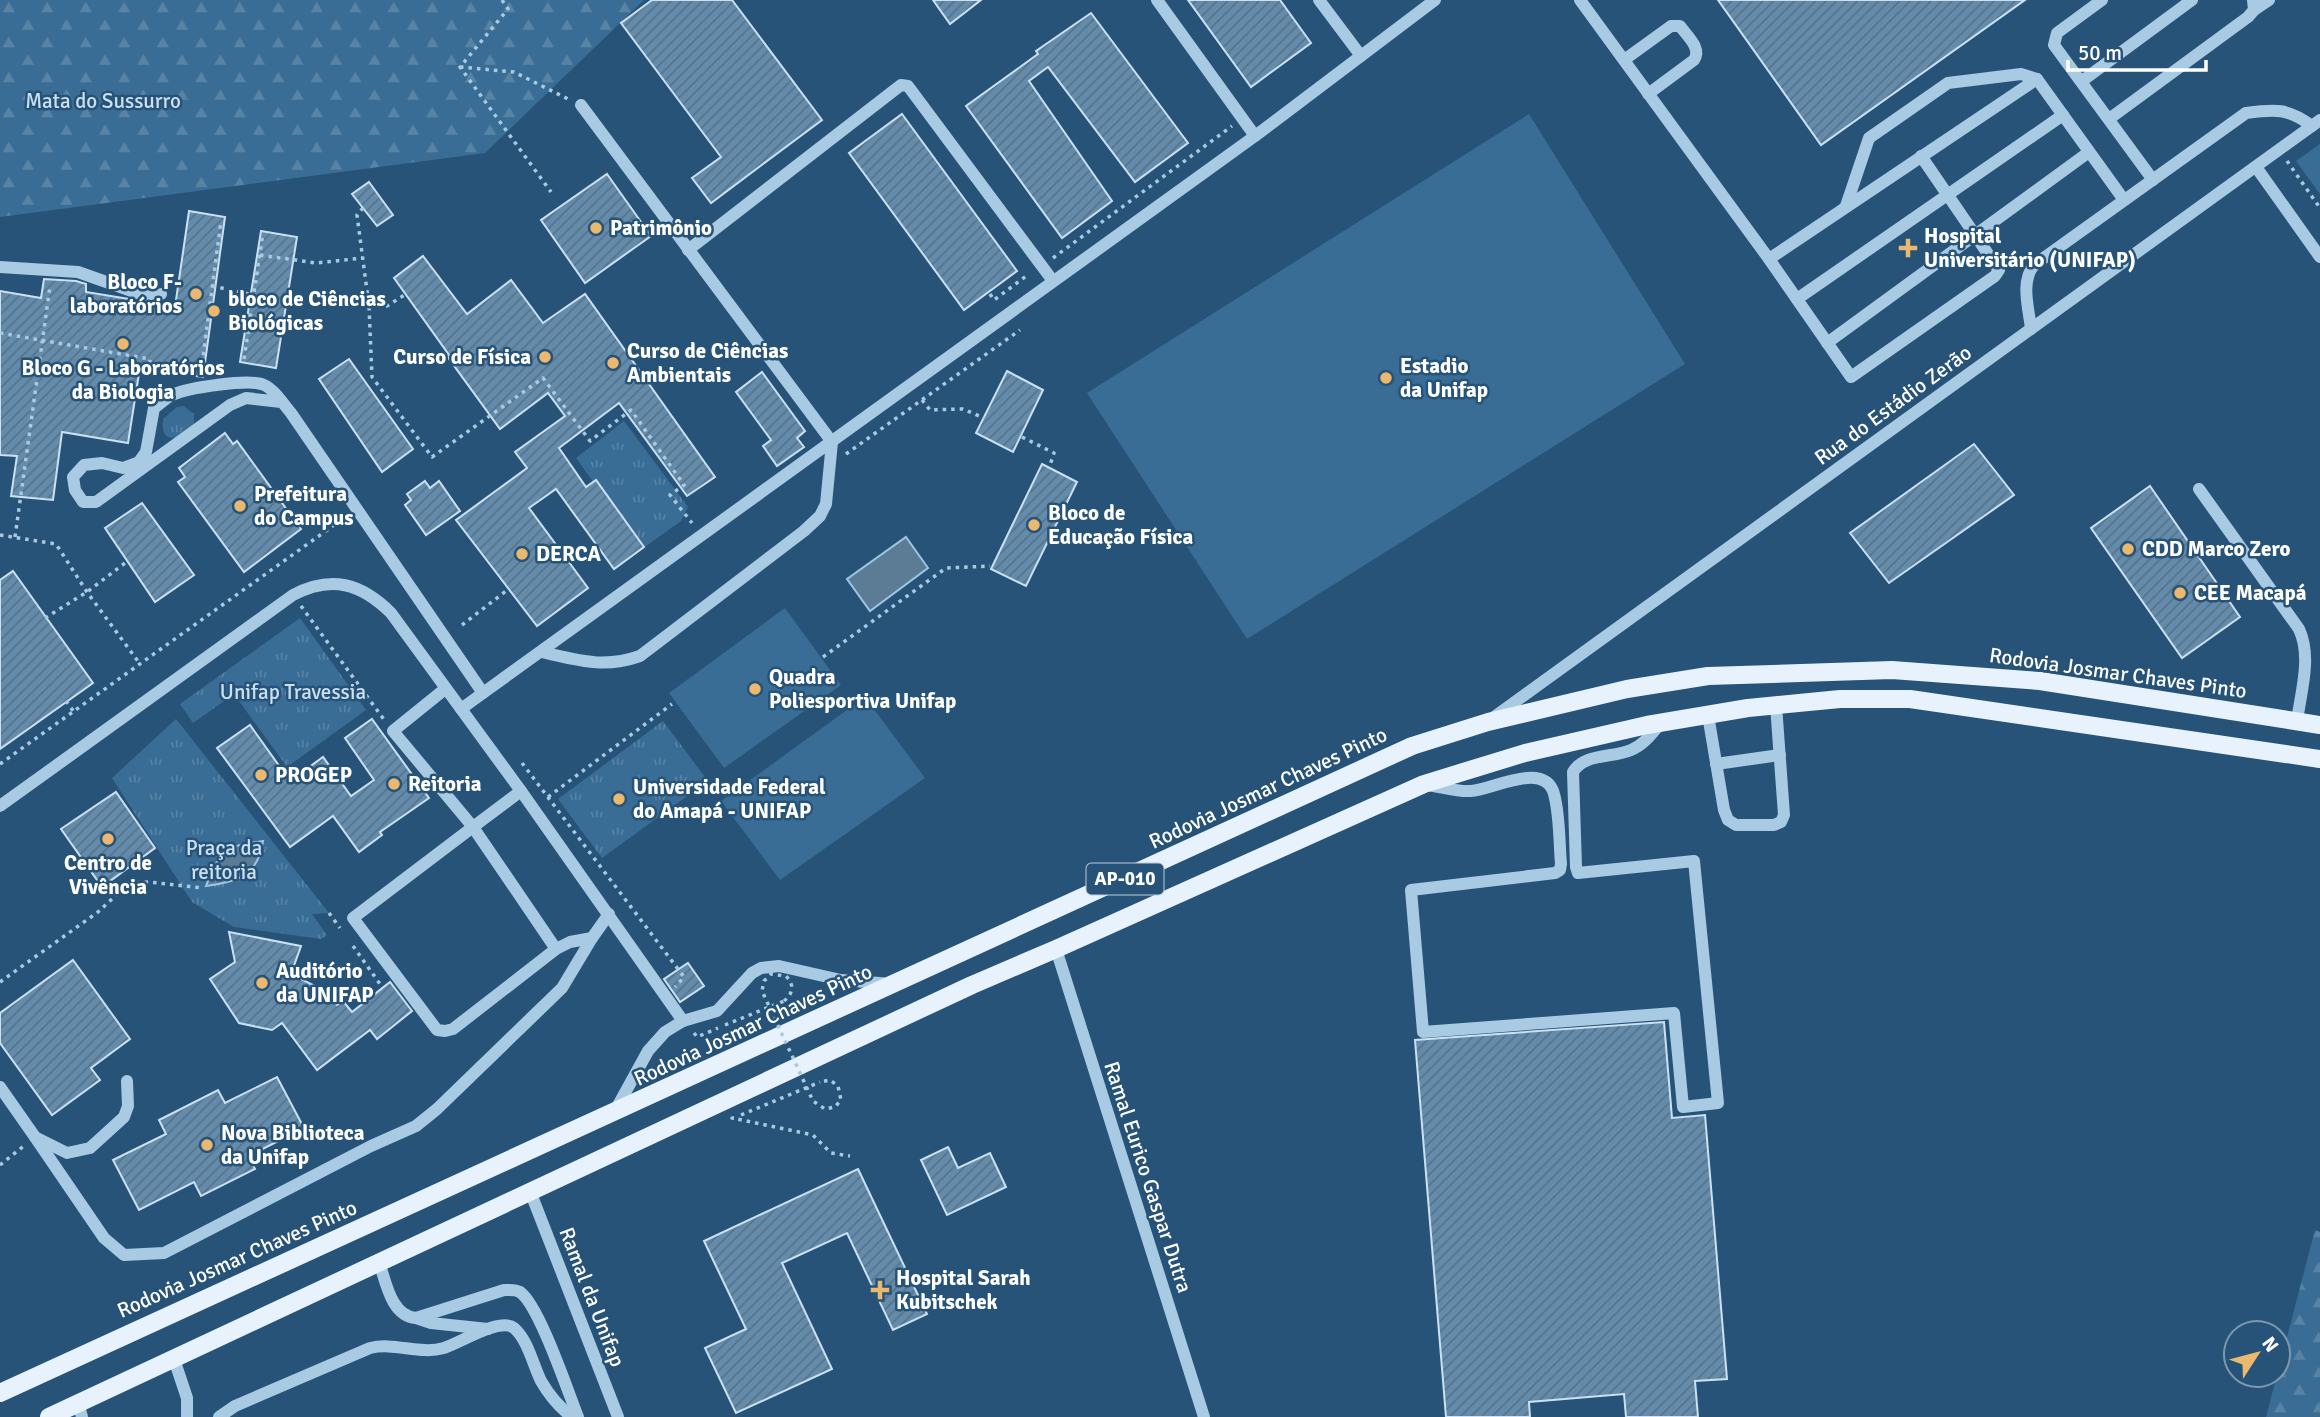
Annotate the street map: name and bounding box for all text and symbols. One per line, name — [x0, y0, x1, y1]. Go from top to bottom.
scale bar — [2068, 28, 2206, 72]
text: 50 m — [2078, 40, 2122, 66]
park label: Mata do Sussurro — [25, 88, 181, 114]
place label: Patrimônio — [610, 215, 712, 241]
marker: Patrimônio — [588, 220, 604, 236]
place label: Hospital Universitário (UNIFAP) — [1924, 223, 2136, 273]
marker: Hospital Universitário (UNIFAP) — [1898, 238, 1918, 258]
place label: Bloco F- laboratórios — [70, 269, 182, 319]
marker: Bloco F- laboratórios — [188, 286, 204, 302]
place label: bloco de Ciências Biológicas — [228, 286, 386, 336]
marker: bloco de Ciências Biológicas — [206, 303, 222, 319]
marker: Bloco G - Laboratórios da Biologia — [115, 336, 131, 352]
place label: Curso de Ciências Ambientais — [627, 338, 788, 388]
street label: Rua do Estádio Zerão — [1809, 339, 1977, 471]
place label: Curso de Física — [393, 344, 531, 370]
marker: Curso de Física — [537, 349, 553, 365]
place label: Estadio da Unifap — [1400, 353, 1488, 403]
place label: Bloco G - Laboratórios da Biologia — [21, 355, 225, 405]
marker: Curso de Ciências Ambientais — [605, 355, 621, 371]
marker: Estadio da Unifap — [1378, 370, 1394, 386]
place label: Prefeitura do Campus — [254, 481, 354, 531]
marker: Prefeitura do Campus — [232, 498, 248, 514]
place label: Bloco de Educação Física — [1048, 500, 1194, 550]
marker: Bloco de Educação Física — [1026, 517, 1042, 533]
place label: CDD Marco Zero — [2142, 536, 2291, 562]
place label: DERCA — [536, 541, 601, 567]
marker: CDD Marco Zero — [2120, 541, 2136, 557]
marker: DERCA — [514, 546, 530, 562]
place label: CEE Macapá — [2194, 580, 2307, 606]
marker: CEE Macapá — [2172, 585, 2188, 601]
street label: Rodovia Josmar Chaves Pinto — [1988, 642, 2248, 704]
place label: Quadra Poliesportiva Unifap — [769, 664, 956, 714]
park label: Unifap Travessia — [220, 679, 366, 705]
marker: Quadra Poliesportiva Unifap — [747, 681, 763, 697]
street label: Rodovia Josmar Chaves Pinto — [1145, 721, 1391, 855]
place label: PROGEP — [275, 762, 352, 788]
marker: PROGEP — [253, 767, 269, 783]
place label: Reitoria — [408, 771, 482, 797]
place label: Universidade Federal do Amapá - UNIFAP — [633, 774, 826, 824]
marker: Reitoria — [386, 776, 402, 792]
marker: Universidade Federal do Amapá - UNIFAP — [611, 791, 627, 807]
marker: Centro de Vivência — [100, 831, 116, 847]
park label: Praça da reitoria — [186, 835, 262, 885]
place label: Centro de Vivência — [64, 850, 152, 900]
road number: AP-010 — [1086, 864, 1164, 894]
place label: Auditório da UNIFAP — [276, 958, 374, 1008]
street label: Rodovia Josmar Chaves Pinto — [630, 958, 876, 1092]
marker: Auditório da UNIFAP — [254, 975, 270, 991]
street label: Ramal Eurico Gaspar Dutra — [1098, 1058, 1198, 1296]
place label: Nova Biblioteca da Unifap — [221, 1120, 365, 1170]
marker: Nova Biblioteca da Unifap — [199, 1137, 215, 1153]
street label: Rodovia Josmar Chaves Pinto — [113, 1194, 361, 1324]
street label: Ramal da Unifap — [553, 1223, 631, 1371]
place label: Hospital Sarah Kubitschek — [896, 1265, 1031, 1315]
marker: Hospital Sarah Kubitschek — [870, 1280, 890, 1300]
north arrow — [2222, 1319, 2292, 1389]
text: N — [2256, 1332, 2284, 1357]

